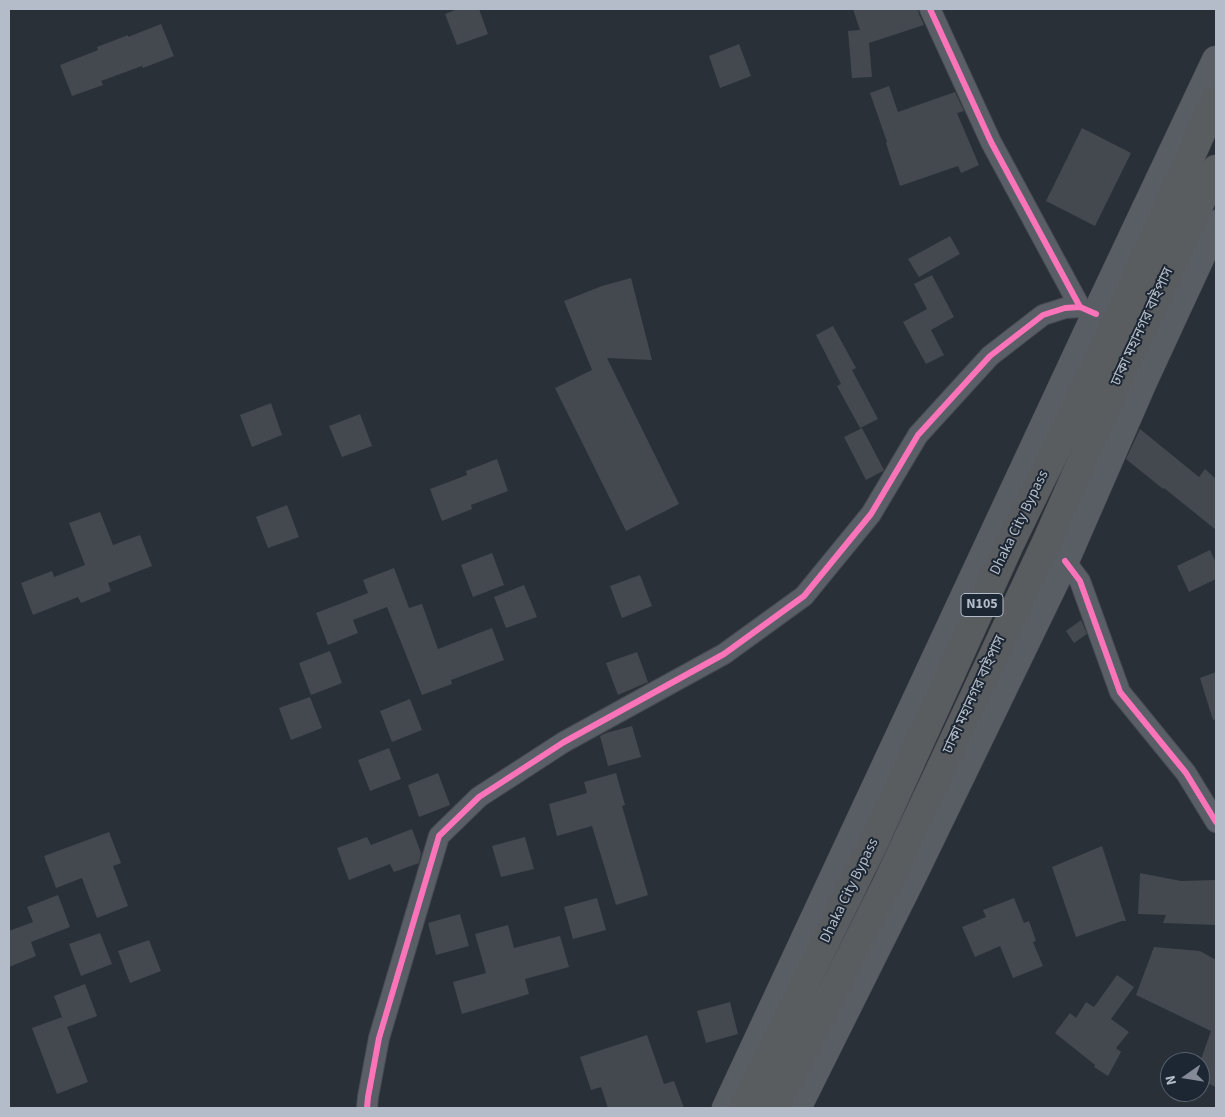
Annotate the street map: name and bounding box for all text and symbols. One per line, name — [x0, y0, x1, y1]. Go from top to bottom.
street label: ঢাকা মহানগর বাইপাস — [1108, 265, 1178, 389]
street label: Dhaka City Bypass — [987, 468, 1053, 578]
road number: N105 — [961, 594, 1003, 616]
street label: ঢাকা মহানগর বাইপাস — [940, 633, 1010, 757]
street label: Dhaka City Bypass — [817, 836, 883, 946]
north arrow — [1160, 1052, 1210, 1102]
text: N — [1161, 1073, 1182, 1087]

